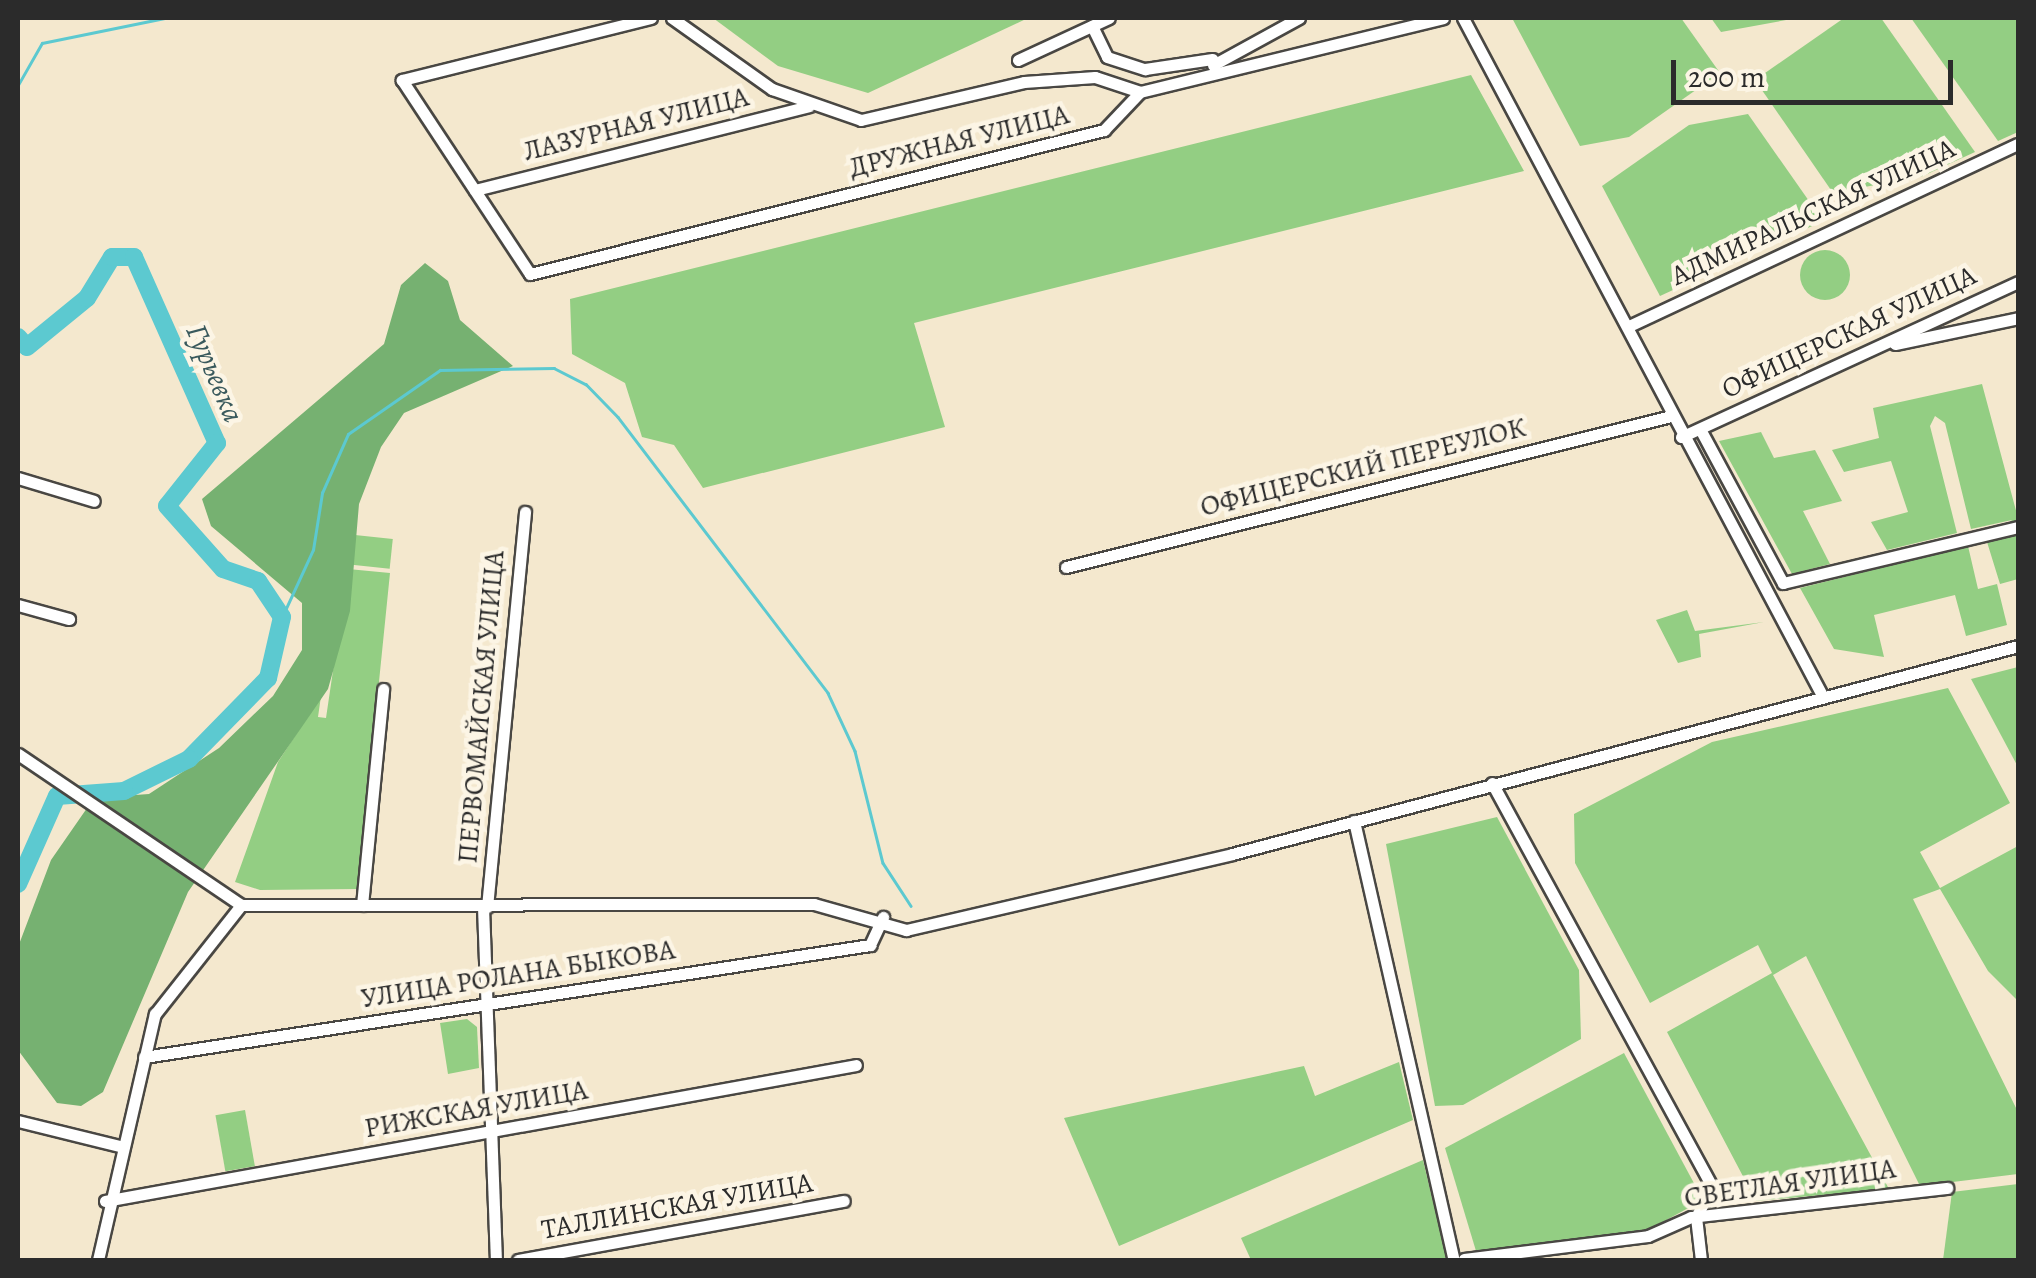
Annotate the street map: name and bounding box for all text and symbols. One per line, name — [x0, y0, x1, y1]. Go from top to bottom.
scale bar — [1676, 40, 1958, 102]
text: 200 m — [1688, 57, 1765, 97]
street label: ЛАЗУРНАЯ УЛИЦА — [520, 80, 752, 168]
street label: ДРУЖНАЯ УЛИЦА — [845, 97, 1073, 185]
street label: АДМИРАЛЬСКАЯ УЛИЦА — [1666, 131, 1960, 293]
street label: ОФИЦЕРСКАЯ УЛИЦА — [1717, 258, 1981, 406]
water label: Гурьевка — [178, 318, 252, 428]
street label: ОФИЦЕРСКИЙ ПЕРЕУЛОК — [1197, 410, 1529, 524]
street label: ПЕРВОМАЙСКАЯ УЛИЦА — [451, 549, 511, 865]
street label: УЛИЦА РОЛАНА БЫКОВА — [359, 933, 677, 1015]
street label: РИЖСКАЯ УЛИЦА — [362, 1073, 590, 1145]
street label: СВЕТЛАЯ УЛИЦА — [1682, 1152, 1898, 1214]
street label: ТАЛЛИНСКАЯ УЛИЦА — [539, 1166, 815, 1246]

